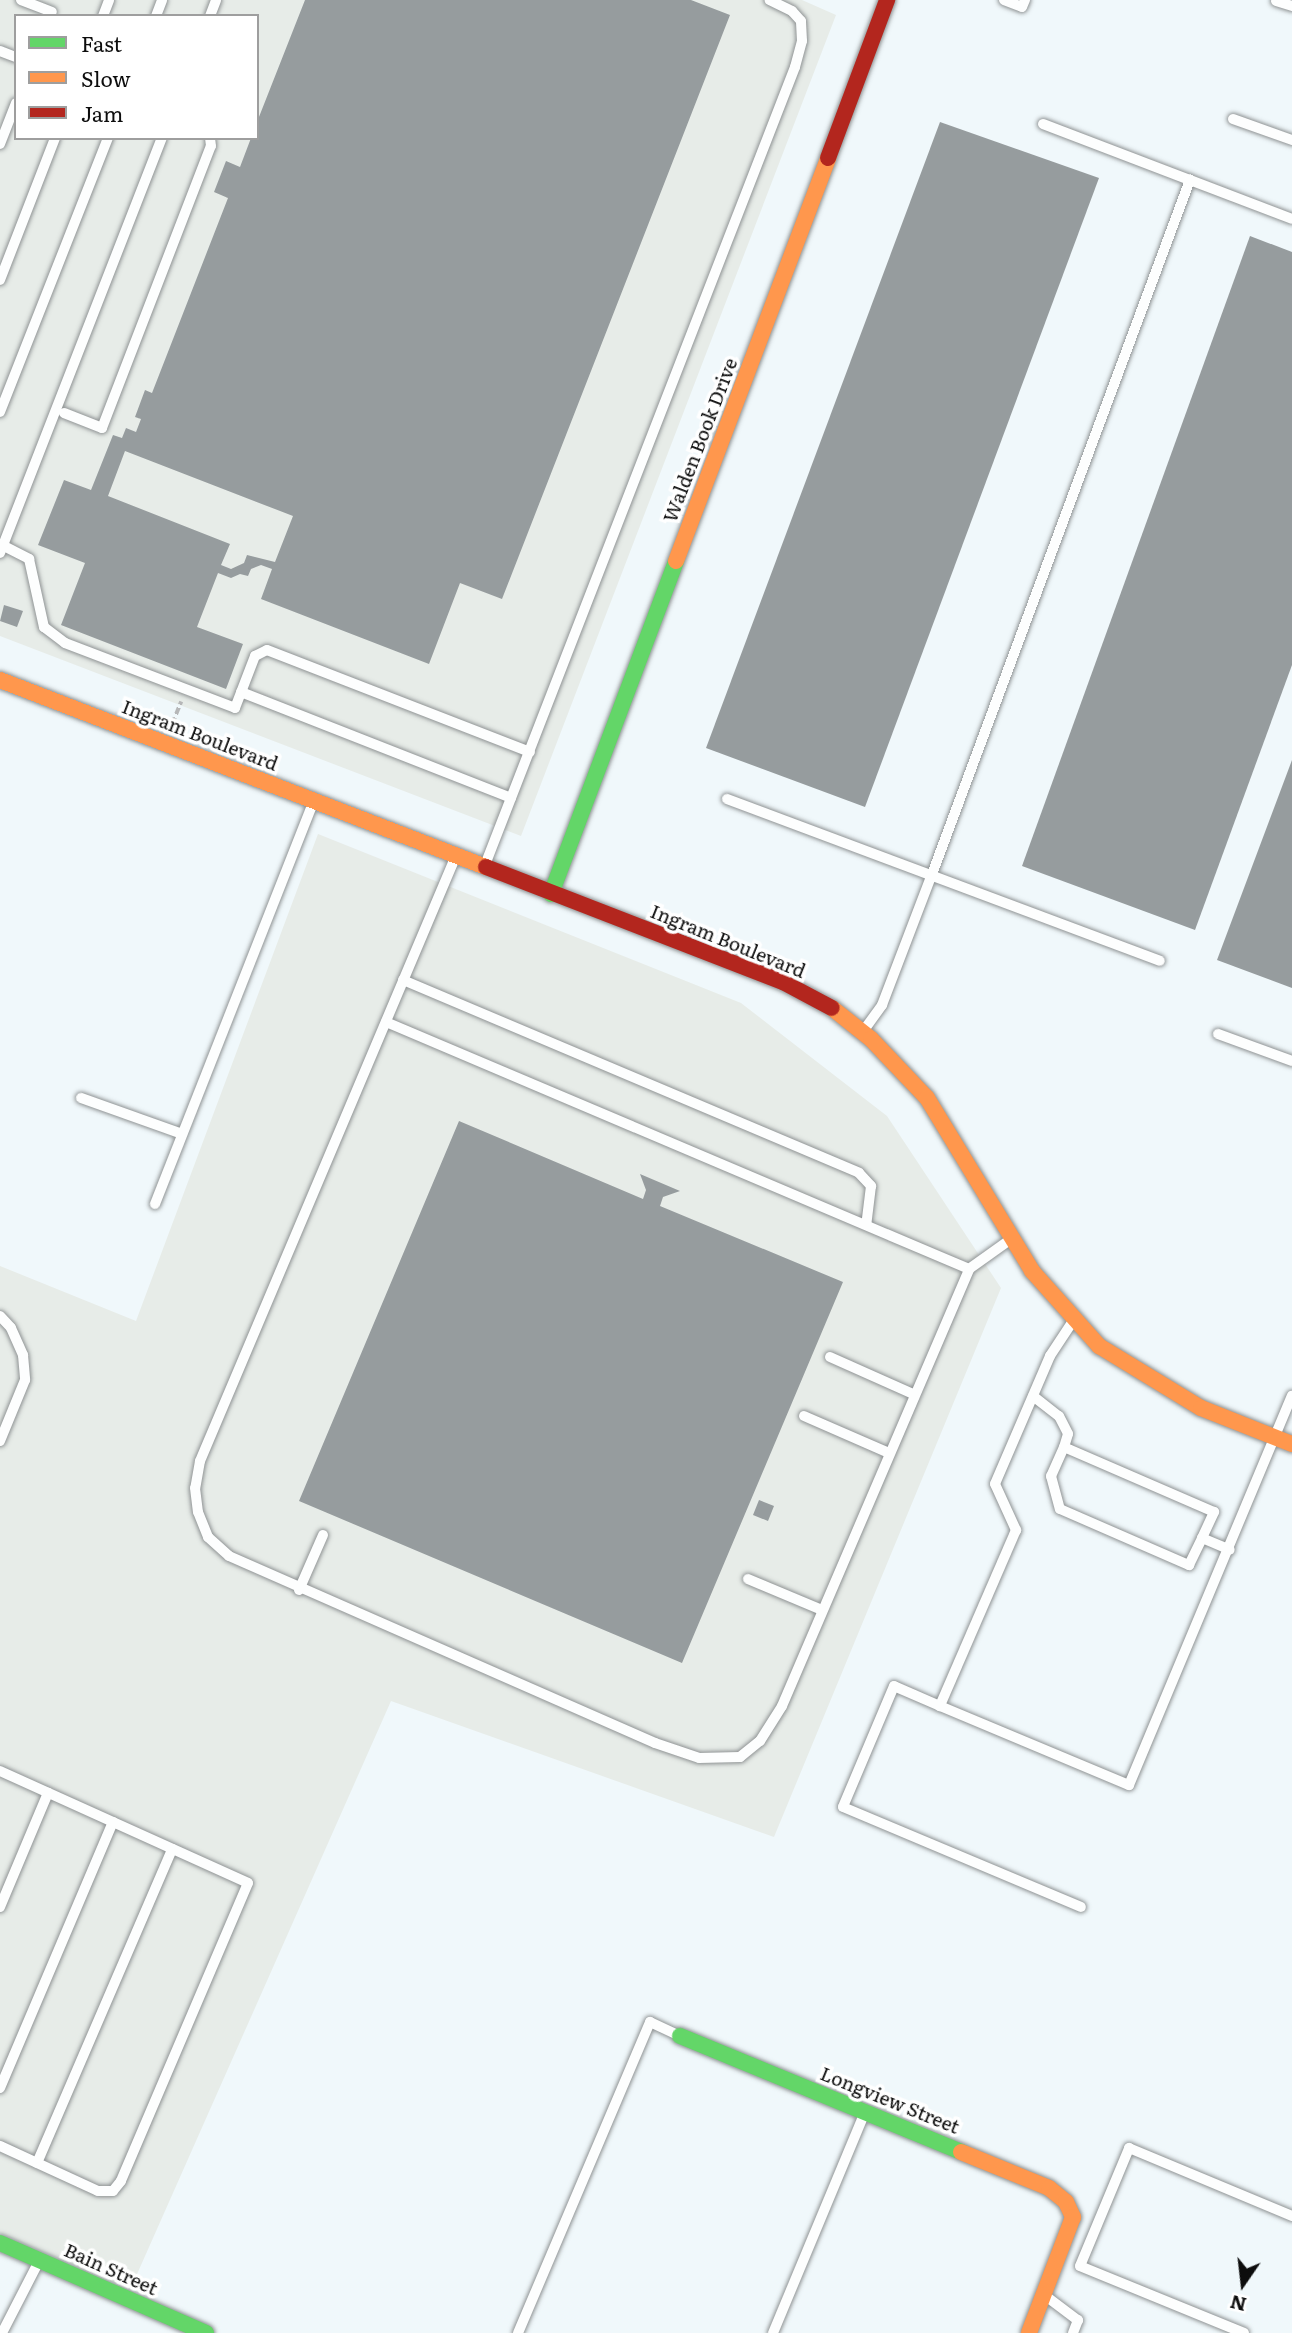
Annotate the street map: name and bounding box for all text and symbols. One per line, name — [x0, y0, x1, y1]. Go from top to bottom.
legend — [14, 14, 259, 140]
text: Fast — [81, 27, 122, 58]
text: Slow — [81, 62, 131, 93]
text: Jam — [81, 97, 123, 128]
street label: Walden Book Drive — [658, 355, 742, 525]
street label: Ingram Boulevard — [119, 695, 281, 775]
street label: Ingram Boulevard — [647, 900, 809, 982]
street label: Longview Street — [817, 2062, 963, 2138]
street label: Bain Street — [61, 2238, 161, 2300]
north arrow — [1208, 2249, 1278, 2319]
text: N — [1227, 2289, 1249, 2320]

